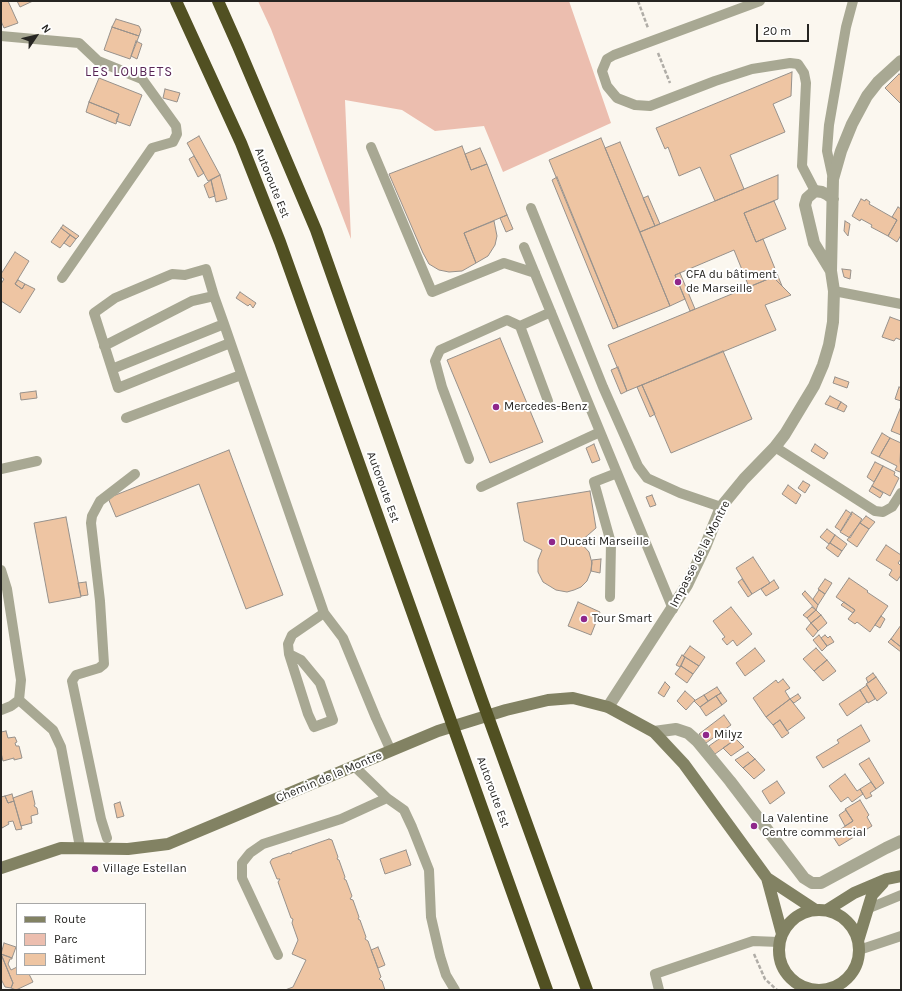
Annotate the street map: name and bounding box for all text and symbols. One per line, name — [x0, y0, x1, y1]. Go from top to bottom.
north arrow — [16, 16, 56, 56]
scale bar — [758, 16, 811, 42]
text: N — [39, 22, 54, 36]
text: 20 m — [763, 24, 791, 38]
district label: LES LOUBETS — [85, 64, 173, 80]
street label: Autoroute Est — [251, 146, 293, 220]
place label: CFA du bâtiment de Marseille — [686, 268, 777, 296]
marker: CFA du bâtiment de Marseille — [673, 277, 683, 287]
place label: Mercedes-Benz — [504, 400, 587, 414]
marker: Mercedes-Benz — [491, 402, 501, 412]
street label: Autoroute Est — [363, 450, 403, 524]
street label: Impasse de la Montre — [667, 498, 733, 610]
place label: Ducati Marseille — [560, 535, 649, 549]
marker: Ducati Marseille — [547, 537, 557, 547]
place label: Tour Smart — [592, 612, 652, 626]
marker: Tour Smart — [579, 614, 589, 624]
place label: Milyz — [714, 728, 742, 742]
marker: Milyz — [701, 730, 711, 740]
street label: Chemin de la Montre — [274, 748, 384, 806]
street label: Autoroute Est — [473, 755, 513, 829]
place label: La Valentine Centre commercial — [762, 812, 866, 840]
marker: La Valentine Centre commercial — [749, 821, 759, 831]
place label: Village Estellan — [103, 862, 187, 876]
marker: Village Estellan — [90, 864, 100, 874]
legend — [16, 903, 146, 975]
text: Route — [54, 912, 86, 926]
text: Parc — [54, 932, 78, 946]
text: Bâtiment — [54, 952, 105, 966]

